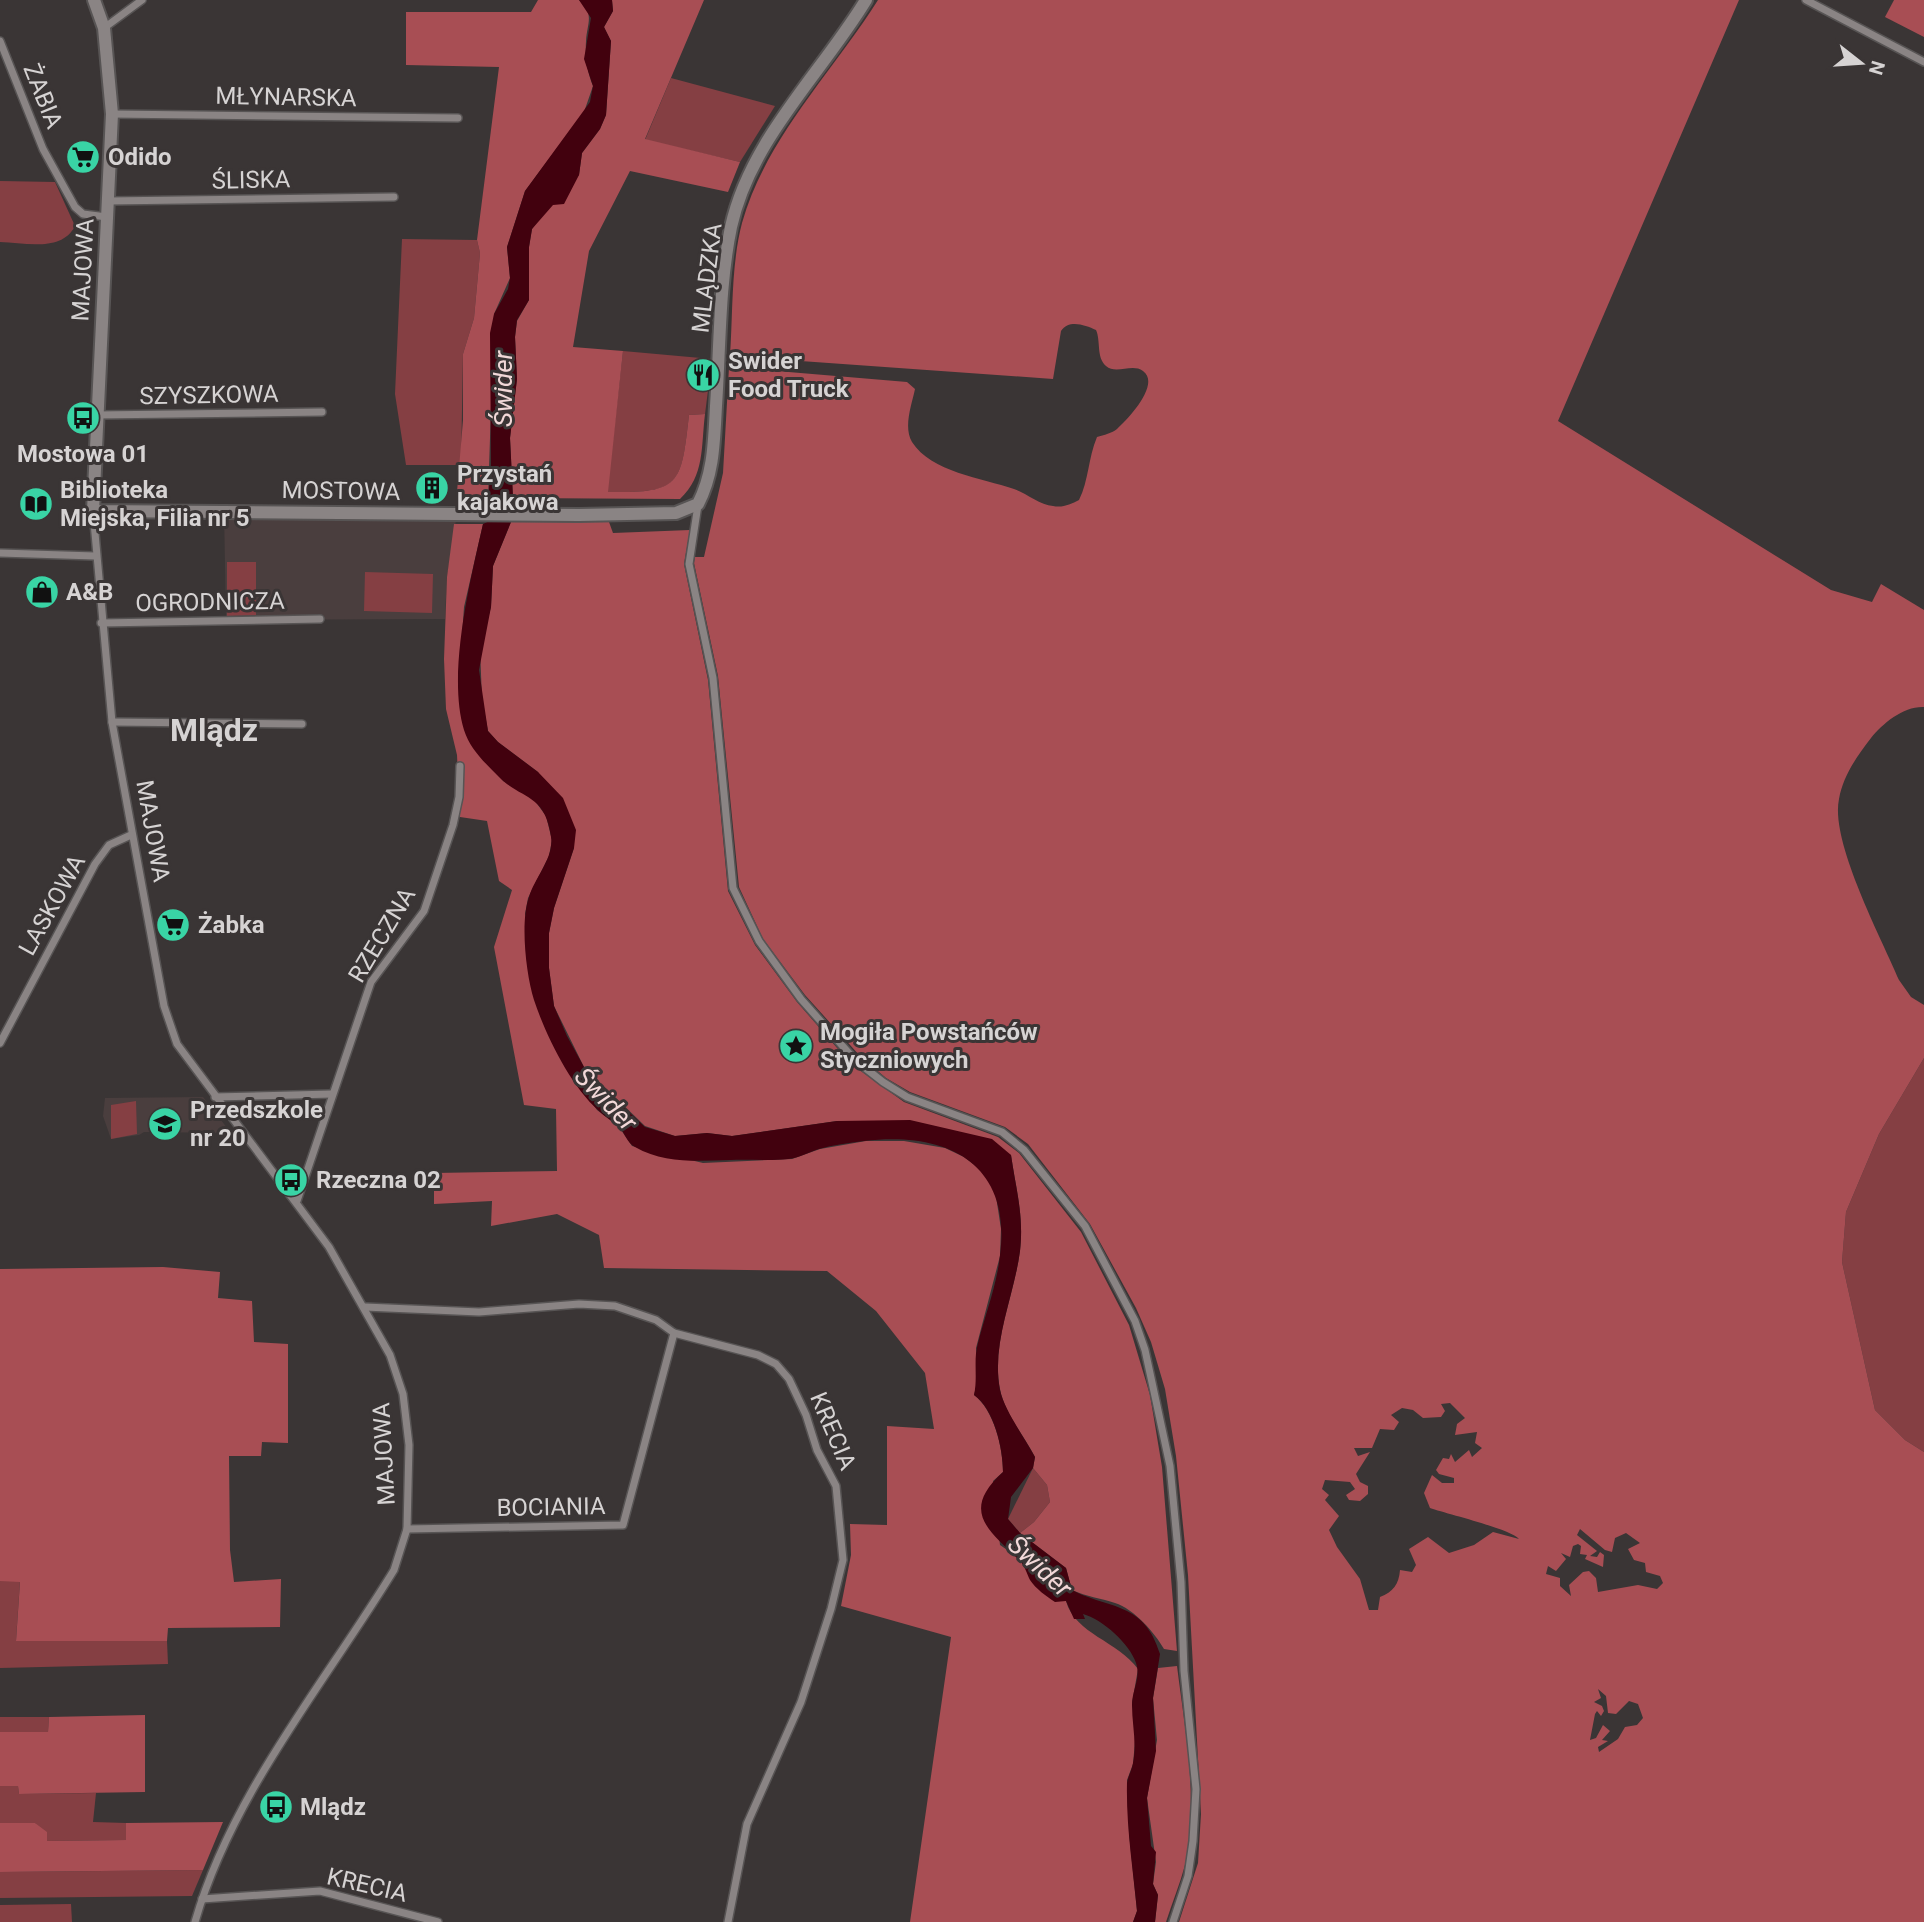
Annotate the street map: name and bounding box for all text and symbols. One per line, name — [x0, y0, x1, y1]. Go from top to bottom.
north arrow — [1826, 28, 1896, 98]
text: N — [1864, 58, 1890, 78]
street label: ŻABIA — [17, 59, 69, 133]
street label: MŁYNARSKA — [215, 82, 357, 112]
supermarket icon: Odido — [64, 138, 102, 176]
place label: Odido — [108, 143, 171, 171]
street label: ŚLISKA — [211, 165, 291, 195]
street label: MAJOWA — [66, 217, 100, 322]
street label: MLĄDZKA — [686, 221, 728, 334]
place label: Swider Food Truck — [728, 347, 850, 403]
water label: Świder — [488, 349, 518, 427]
restaurant icon: Swider Food Truck — [684, 356, 722, 394]
street label: SZYSZKOWA — [139, 380, 279, 410]
bus stop icon: Mostowa 01 — [64, 399, 102, 437]
place label: Mostowa 01 — [17, 440, 149, 468]
place label: Przystań kajakowa — [457, 460, 559, 516]
building icon: Przystań kajakowa — [413, 469, 451, 507]
place label: Biblioteka Miejska, Filia nr 5 — [60, 476, 249, 532]
street label: MOSTOWA — [281, 476, 401, 506]
library icon: Biblioteka Miejska, Filia nr 5 — [17, 485, 55, 523]
shop icon: A&B — [23, 573, 61, 611]
place label: A&B — [66, 578, 113, 606]
street label: OGRODNICZA — [135, 587, 285, 617]
district label: Mlądz — [170, 711, 258, 749]
street label: MAJOWA — [130, 778, 176, 884]
street label: LASKOWA — [13, 850, 91, 960]
street label: RZECZNA — [343, 882, 421, 988]
supermarket icon: Żabka — [154, 906, 192, 944]
place label: Żabka — [198, 911, 265, 939]
place label: Mogiła Powstańców Styczniowych — [820, 1018, 1038, 1074]
place icon: Mogiła Powstańców Styczniowych — [777, 1027, 815, 1065]
water label: Świder — [569, 1061, 644, 1138]
place label: Przedszkole nr 20 — [190, 1096, 323, 1152]
school or university icon: Przedszkole nr 20 — [146, 1105, 184, 1143]
bus stop icon: Rzeczna 02 — [272, 1161, 310, 1199]
place label: Rzeczna 02 — [316, 1166, 441, 1194]
street label: KRECIA — [804, 1388, 862, 1474]
street label: MAJOWA — [367, 1401, 401, 1506]
street label: BOCIANIA — [496, 1492, 606, 1522]
water label: Świder — [1002, 1529, 1079, 1604]
bus stop icon: Mlądz — [257, 1788, 295, 1826]
place label: Mlądz — [300, 1793, 366, 1821]
street label: KRECIA — [324, 1862, 410, 1908]

